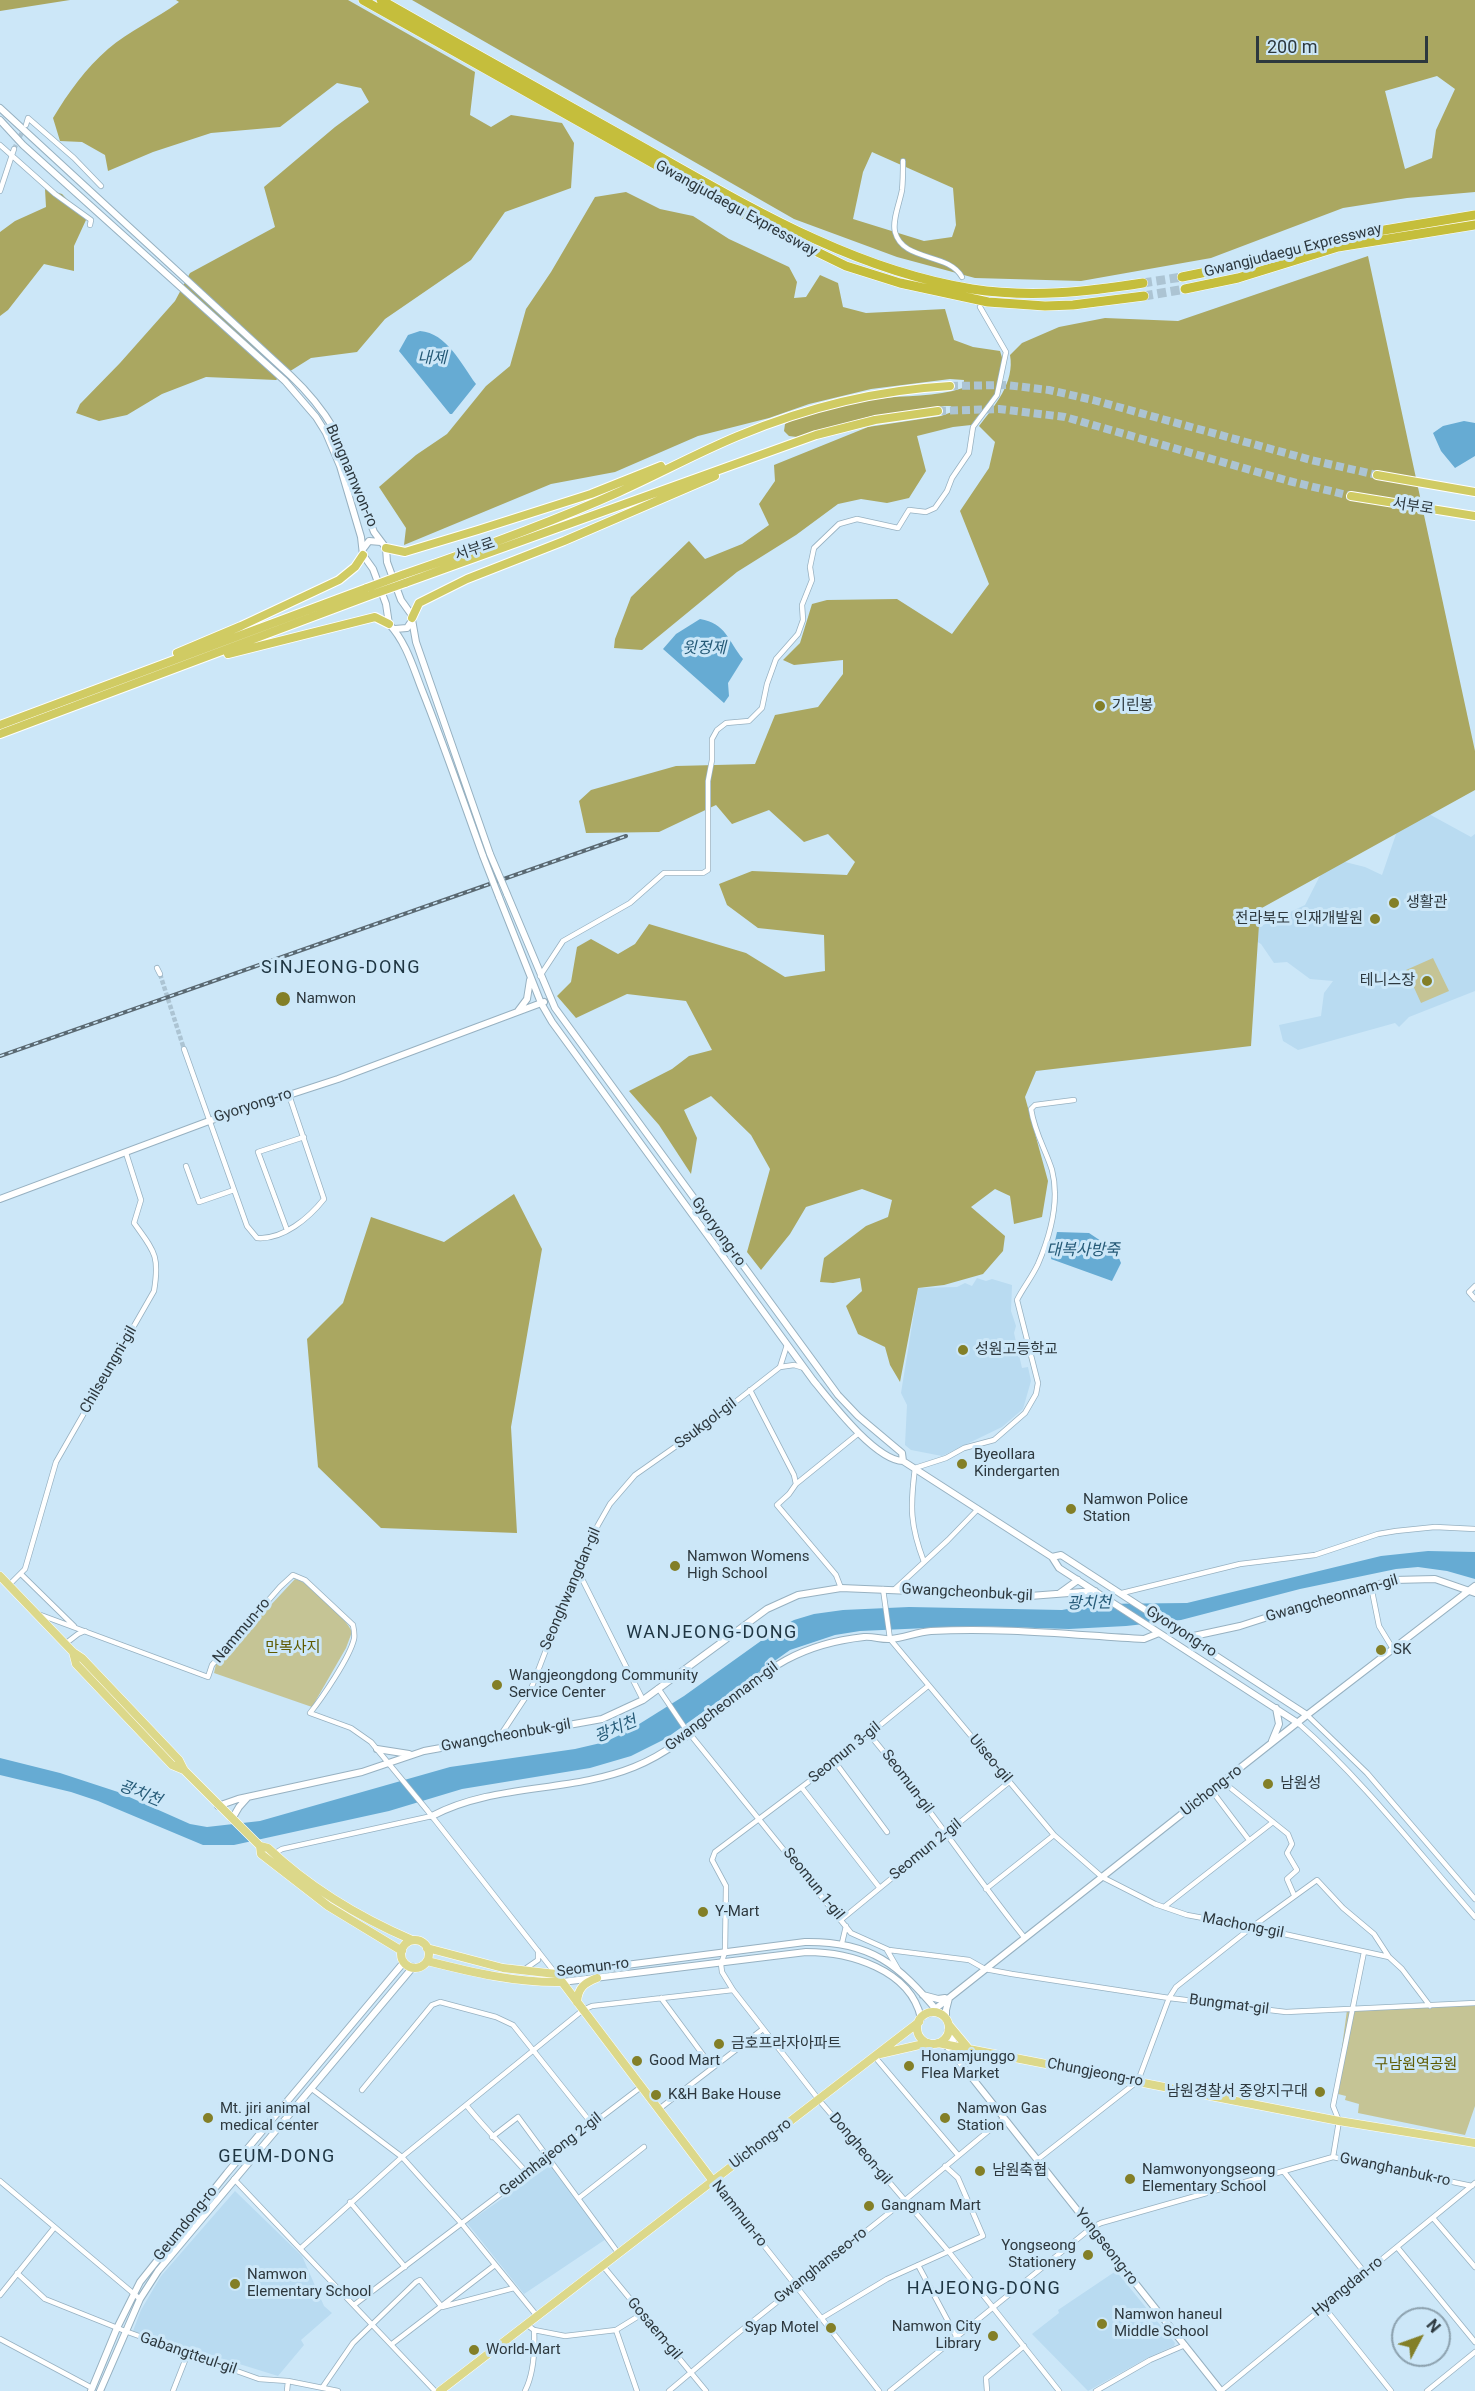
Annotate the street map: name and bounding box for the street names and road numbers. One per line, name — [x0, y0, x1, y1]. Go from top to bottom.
street label: Gwangjudaegu Expressway — [652, 157, 820, 261]
street label: Gwangjudaegu Expressway — [1202, 220, 1384, 282]
street label: Bungnamwon-ro — [321, 422, 381, 530]
street label: 서부로 — [1391, 495, 1435, 519]
street label: 서부로 — [452, 535, 498, 565]
street label: Gyoryong-ro — [212, 1085, 294, 1127]
street label: Gyoryong-ro — [687, 1194, 749, 1270]
street label: Chilseungni-gil — [77, 1323, 141, 1417]
street label: Ssukgol-gil — [671, 1395, 741, 1453]
street label: Seonghwangdan-gil — [537, 1525, 605, 1653]
street label: Gwangcheonnam-gil — [1264, 1572, 1400, 1626]
street label: Gwangcheonbuk-gil — [901, 1581, 1033, 1605]
street label: Nammun-ro — [210, 1595, 274, 1667]
street label: Gyoryong-ro — [1142, 1602, 1220, 1662]
street label: Gwangcheonnam-gil — [662, 1659, 782, 1755]
street label: Gwangcheonbuk-gil — [440, 1716, 572, 1756]
street label: Seomun 3-gil — [805, 1719, 885, 1787]
street label: Uiseo-gil — [965, 1731, 1015, 1787]
street label: Seomun-gil — [877, 1747, 937, 1817]
street label: Uichong-ro — [1178, 1762, 1246, 1820]
street label: Seomun 2-gil — [886, 1816, 966, 1884]
street label: Seomun 1-gil — [779, 1844, 847, 1924]
street label: Machong-gil — [1201, 1909, 1285, 1943]
street label: Seomun-ro — [556, 1955, 630, 1981]
street label: Bungmat-gil — [1188, 1991, 1270, 2019]
street label: Chungjeong-ro — [1045, 2055, 1145, 2091]
street label: Geumhajeong 2-gil — [496, 2109, 606, 2201]
street label: Dongheon-gil — [825, 2110, 895, 2188]
street label: Uichong-ro — [727, 2115, 795, 2173]
street label: Gwanghanbuk-ro — [1338, 2149, 1452, 2191]
street label: Nammun-ro — [707, 2177, 771, 2251]
street label: Geumdong-ro — [150, 2183, 222, 2265]
street label: Yongseong-ro — [1070, 2205, 1142, 2289]
street label: Gwanghanseo-ro — [771, 2224, 871, 2308]
street label: Hyangdan-ro — [1309, 2253, 1387, 2321]
street label: Gosaem-gil — [623, 2294, 685, 2364]
street label: Gabangtteul-gil — [137, 2329, 239, 2379]

